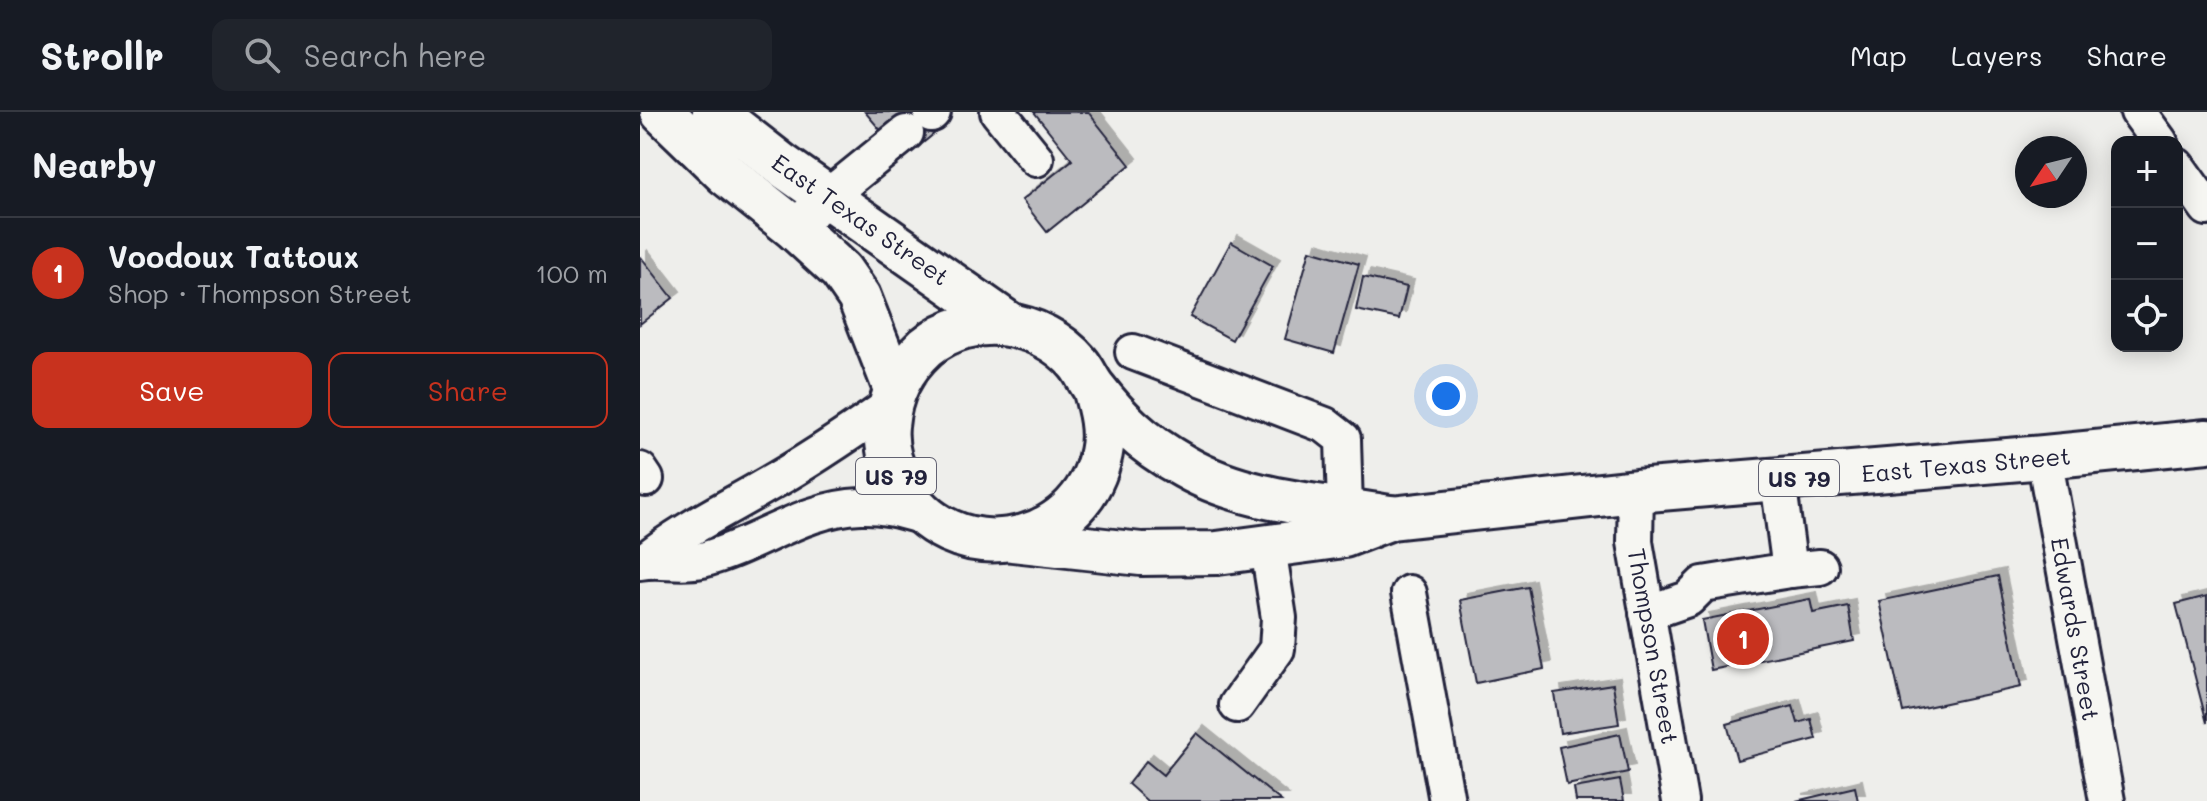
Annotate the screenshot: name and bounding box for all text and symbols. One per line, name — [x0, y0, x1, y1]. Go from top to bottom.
search box — [212, 19, 772, 91]
text: Strollr — [40, 30, 164, 80]
icon: search — [240, 33, 284, 77]
text: Search here — [304, 35, 486, 75]
text: Map — [1850, 37, 1907, 73]
text: Layers — [1951, 37, 2043, 73]
text: Share — [2087, 37, 2167, 73]
north arrow — [2015, 136, 2087, 208]
map controls — [2111, 136, 2183, 352]
button: + — [2111, 136, 2183, 208]
text: Nearby — [32, 142, 157, 187]
street label: East Texas Street — [766, 146, 956, 292]
button: − — [2111, 208, 2183, 280]
text: Voodoux Tattoux — [108, 236, 359, 276]
text: 1 — [52, 256, 64, 290]
text: 100 m — [535, 256, 608, 290]
text: Shop · Thompson Street — [108, 276, 412, 310]
button: locate — [2111, 280, 2183, 352]
button: Save — [32, 352, 312, 428]
button: Share — [328, 352, 608, 428]
your location — [1426, 376, 1466, 416]
street label: East Texas Street — [1860, 439, 2072, 489]
road number: US 79 — [856, 458, 936, 494]
road number: US 79 — [1759, 460, 1839, 496]
street label: Edwards Street — [2045, 535, 2107, 723]
street label: Thompson Street — [1622, 546, 1686, 746]
pin: 1 — [1717, 609, 1769, 669]

